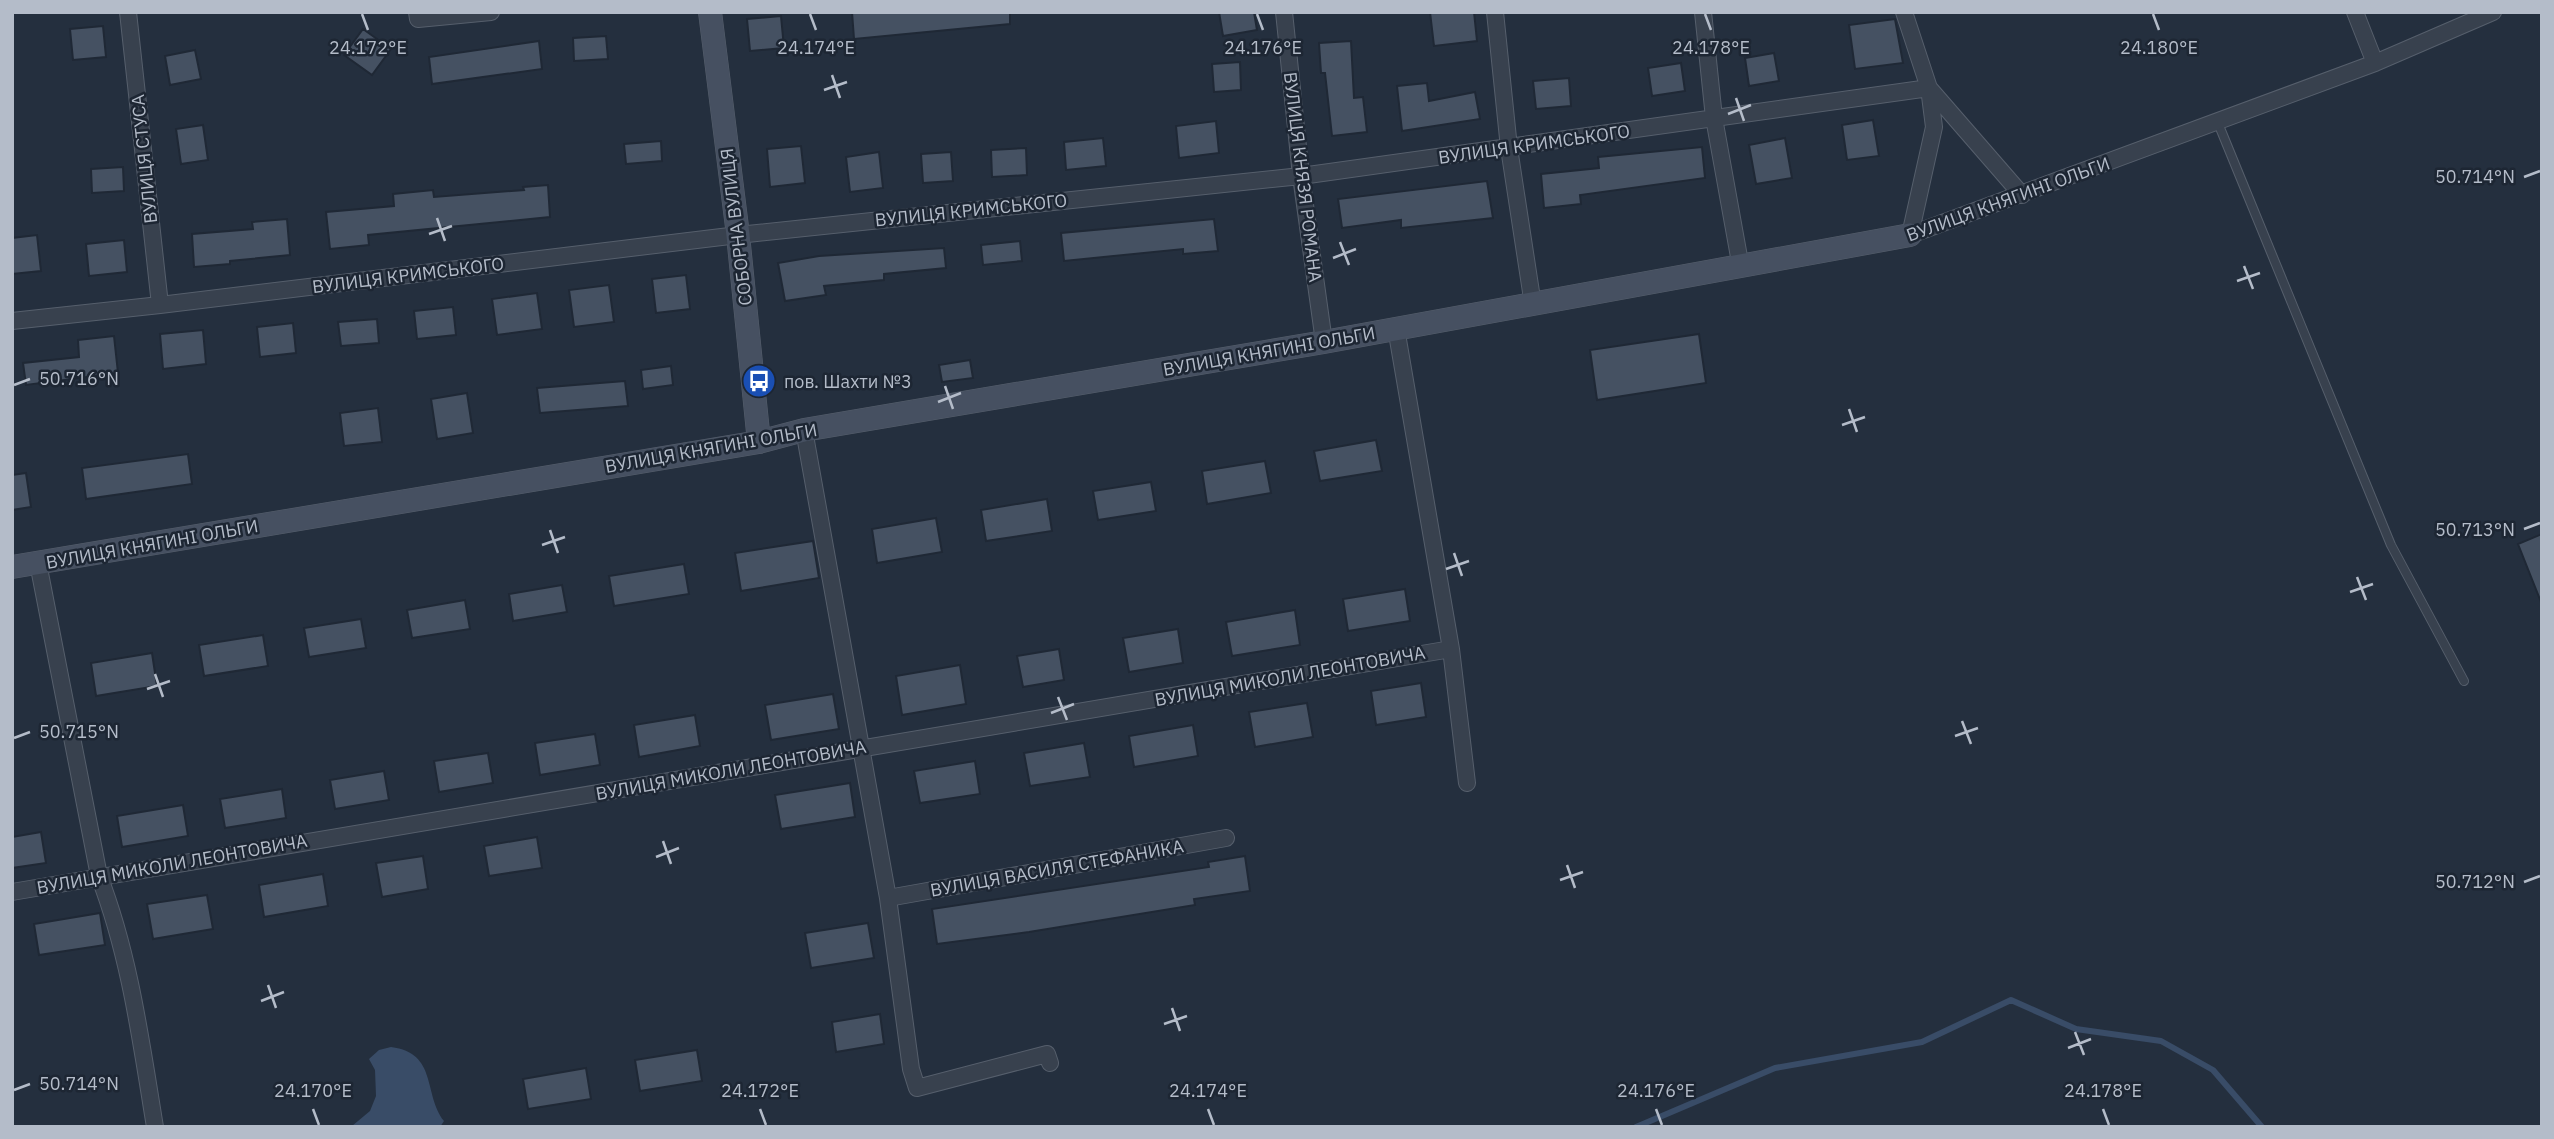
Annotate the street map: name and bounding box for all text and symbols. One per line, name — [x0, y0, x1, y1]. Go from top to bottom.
text: 24.172°E — [329, 36, 407, 59]
text: 24.174°E — [777, 36, 855, 59]
text: 24.176°E — [1224, 36, 1302, 59]
text: 24.178°E — [1672, 36, 1750, 59]
text: 24.180°E — [2120, 36, 2198, 59]
street label: ВУЛИЦЯ КНЯЗЯ РОМАНА — [1279, 70, 1327, 284]
street label: ВУЛИЦЯ СТУСА — [126, 93, 162, 225]
street label: ВУЛИЦЯ КРИМСЬКОГО — [1437, 119, 1631, 169]
street label: СОБОРНА ВУЛИЦЯ — [715, 147, 757, 307]
street label: ВУЛИЦЯ КНЯГИНІ ОЛЬГИ — [1903, 151, 2113, 247]
text: 50.714°N — [2435, 165, 2515, 188]
street label: ВУЛИЦЯ КРИМСЬКОГО — [874, 188, 1068, 232]
street label: ВУЛИЦЯ КРИМСЬКОГО — [311, 252, 505, 298]
street label: ВУЛИЦЯ КНЯГИНІ ОЛЬГИ — [1161, 321, 1377, 381]
bus stop icon: пов. Шахти №3 — [740, 362, 778, 400]
text: 50.716°N — [39, 367, 119, 390]
place label: пов. Шахти №3 — [784, 370, 912, 393]
street label: ВУЛИЦЯ КНЯГИНІ ОЛЬГИ — [603, 418, 819, 478]
street label: ВУЛИЦЯ КНЯГИНІ ОЛЬГИ — [44, 514, 260, 574]
text: 50.713°N — [2435, 518, 2515, 541]
street label: ВУЛИЦЯ МИКОЛИ ЛЕОНТОВИЧА — [1153, 641, 1427, 711]
text: 50.715°N — [39, 720, 119, 743]
street label: ВУЛИЦЯ МИКОЛИ ЛЕОНТОВИЧА — [594, 735, 868, 805]
street label: ВУЛИЦЯ МИКОЛИ ЛЕОНТОВИЧА — [35, 829, 309, 899]
street label: ВУЛИЦЯ ВАСИЛЯ СТЕФАНИКА — [928, 834, 1186, 902]
text: 50.712°N — [2435, 870, 2515, 893]
text: 50.714°N — [39, 1072, 119, 1095]
text: 24.170°E — [274, 1079, 352, 1102]
text: 24.172°E — [721, 1079, 799, 1102]
text: 24.174°E — [1169, 1079, 1247, 1102]
text: 24.176°E — [1617, 1079, 1695, 1102]
text: 24.178°E — [2064, 1079, 2142, 1102]

